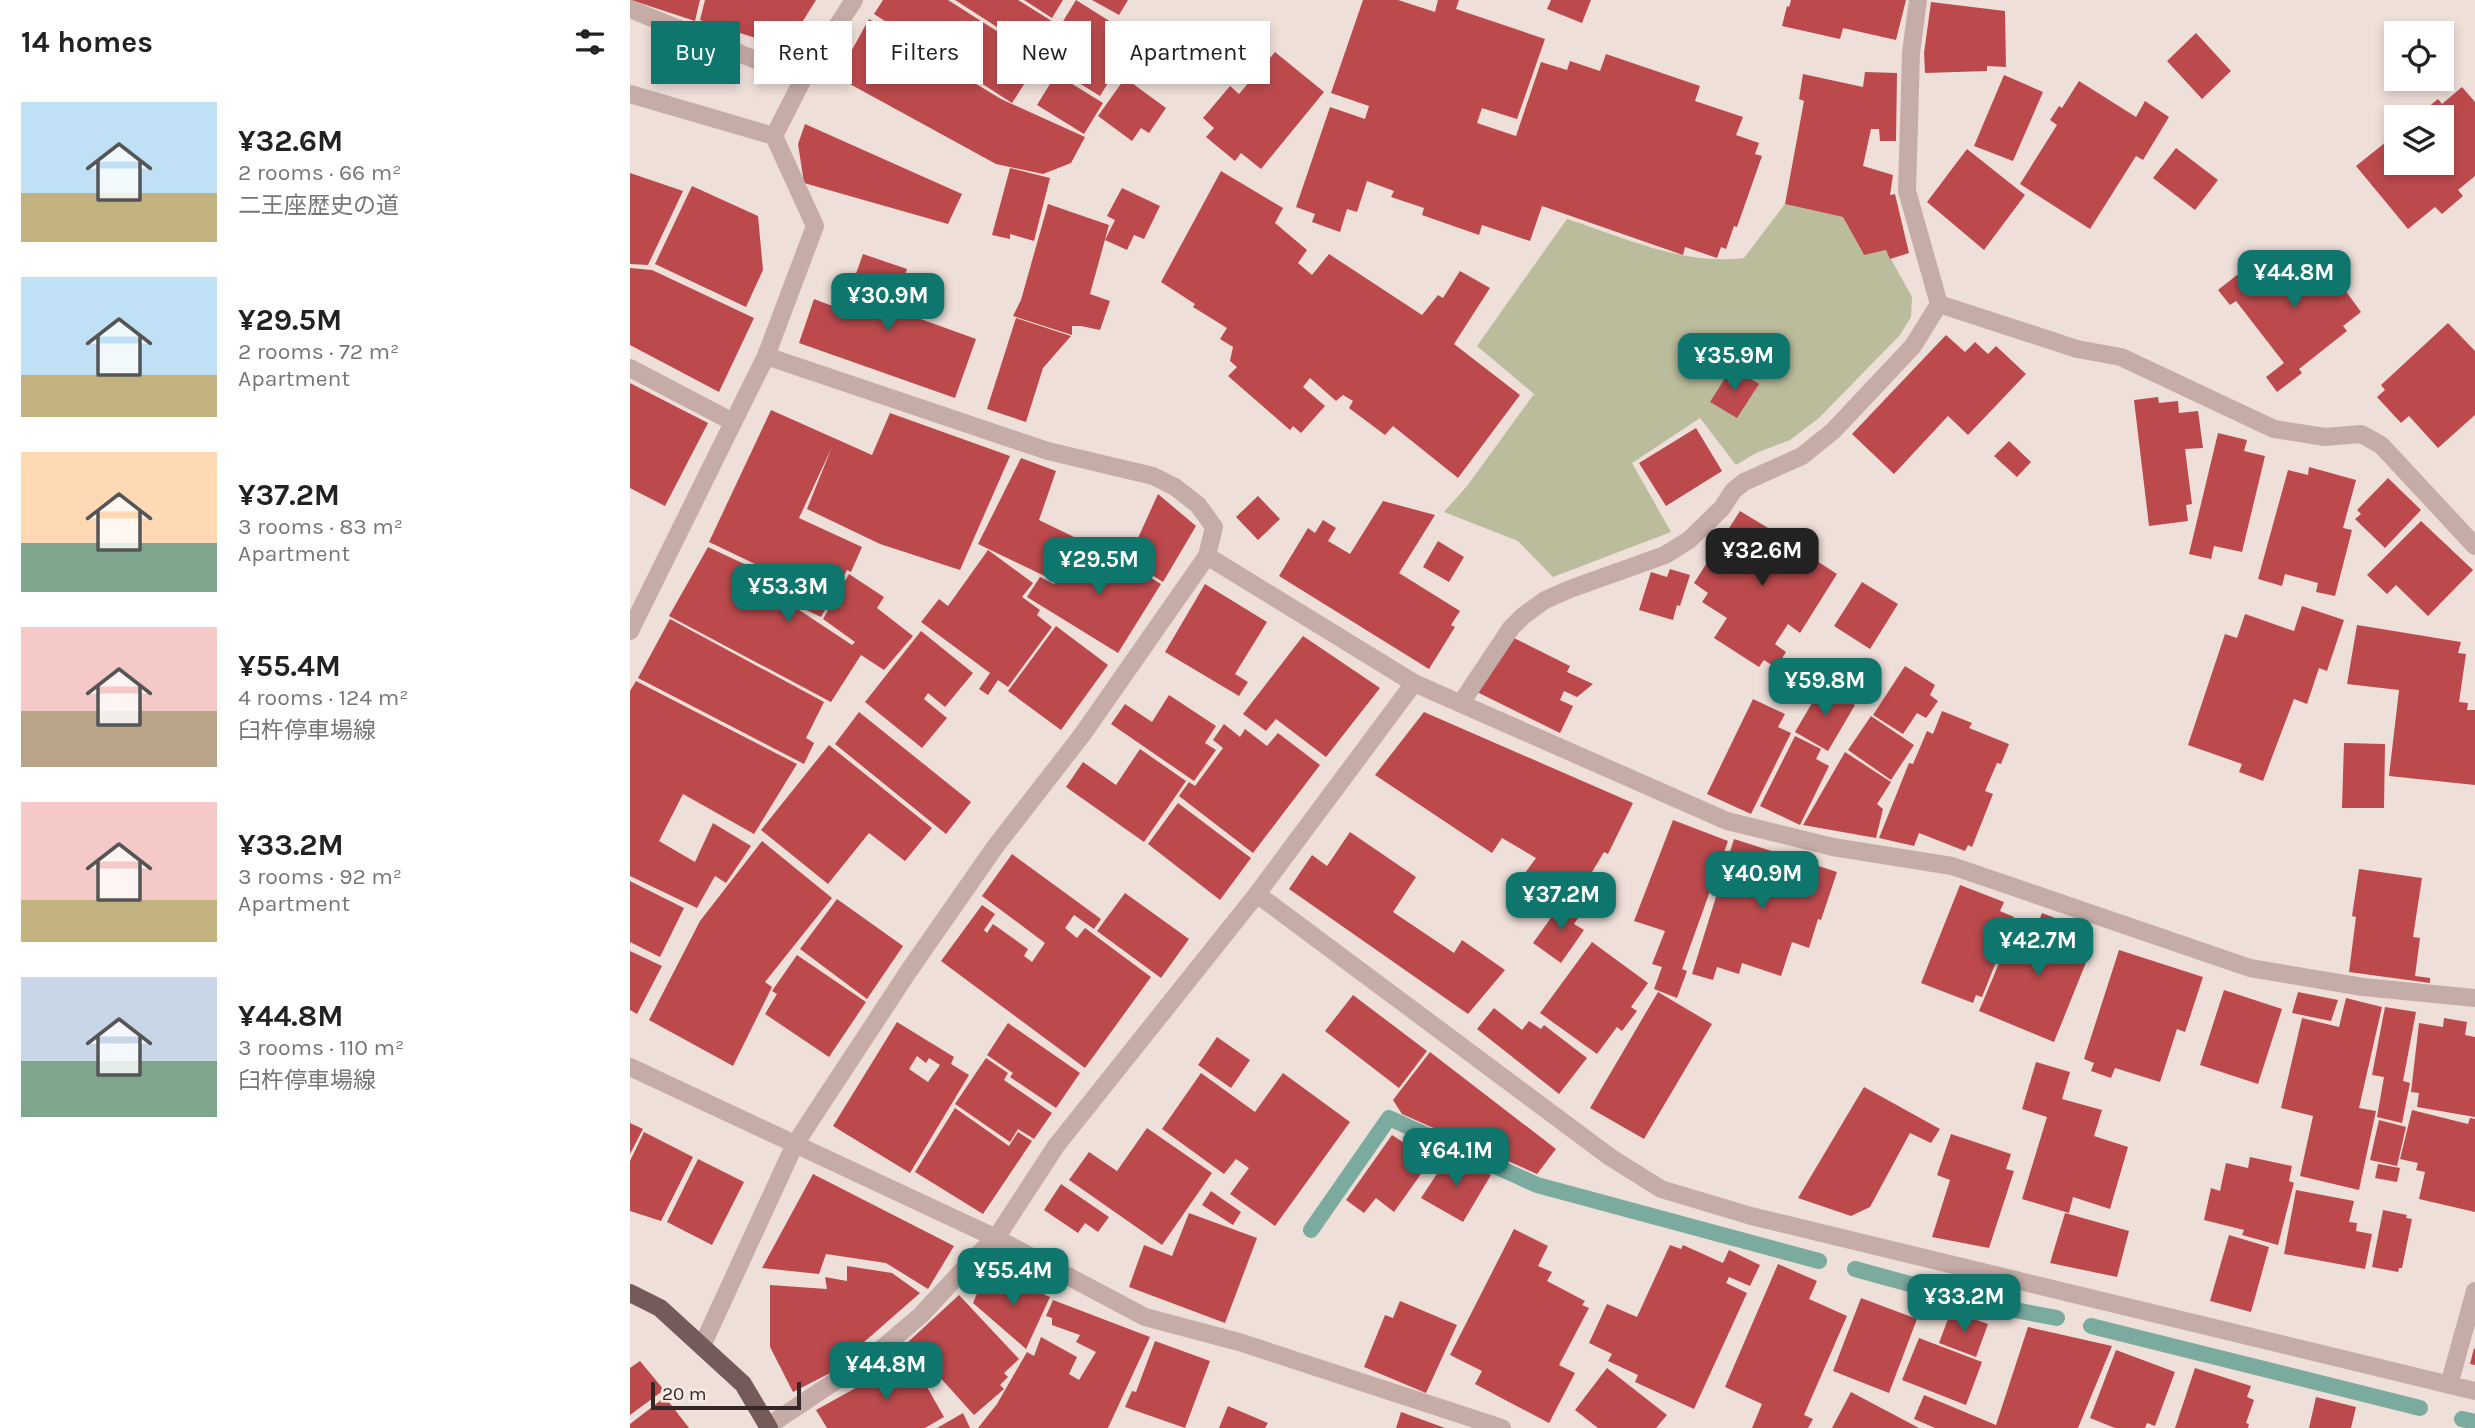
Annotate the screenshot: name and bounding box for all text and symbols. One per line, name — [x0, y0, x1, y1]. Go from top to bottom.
chip: Buy — [651, 21, 740, 84]
chip: Rent — [754, 21, 852, 84]
chip: Filters — [866, 21, 983, 84]
chip: New — [997, 21, 1091, 84]
chip: Apartment — [1105, 21, 1270, 84]
map controls — [2384, 21, 2454, 175]
button: locate — [2384, 21, 2454, 91]
icon: filters — [571, 23, 609, 61]
text: 14 homes — [21, 24, 153, 60]
button: layers — [2384, 105, 2454, 175]
text: ¥32.6M — [238, 123, 343, 159]
icon: home — [77, 130, 161, 214]
text: 2 rooms · 66 m² — [238, 159, 401, 186]
text: 二王座歴史の道 — [238, 192, 399, 219]
pin: ¥44.8M — [2237, 250, 2351, 310]
text: ¥44.8M — [2254, 259, 2334, 286]
pin: ¥30.9M — [831, 274, 945, 333]
text: ¥30.9M — [847, 282, 929, 309]
text: ¥29.5M — [238, 302, 342, 338]
icon: home — [77, 305, 161, 389]
pin: ¥35.9M — [1677, 334, 1791, 393]
text: 2 rooms · 72 m² — [238, 338, 399, 365]
text: ¥35.9M — [1694, 342, 1774, 369]
text: Apartment — [238, 365, 350, 392]
text: ¥37.2M — [238, 477, 340, 513]
icon: home — [77, 480, 161, 564]
text: 3 rooms · 83 m² — [238, 513, 403, 540]
pin: ¥32.6M — [1705, 528, 1819, 588]
text: ¥32.6M — [1722, 537, 1802, 564]
pin: ¥29.5M — [1042, 538, 1156, 597]
text: Apartment — [238, 540, 350, 567]
text: ¥29.5M — [1059, 546, 1139, 573]
pin: ¥53.3M — [731, 564, 845, 624]
text: ¥53.3M — [748, 573, 828, 600]
text: ¥55.4M — [238, 648, 341, 684]
icon: home — [77, 655, 161, 739]
pin: ¥59.8M — [1768, 658, 1882, 718]
text: ¥59.8M — [1785, 667, 1865, 694]
text: 4 rooms · 124 m² — [238, 684, 408, 711]
text: 臼杵停車場線 — [238, 717, 376, 744]
text: ¥33.2M — [238, 827, 344, 863]
icon: home — [77, 830, 161, 914]
pin: ¥40.9M — [1705, 852, 1819, 911]
text: ¥40.9M — [1722, 860, 1802, 887]
text: 3 rooms · 92 m² — [238, 863, 402, 890]
pin: ¥37.2M — [1504, 872, 1618, 932]
text: ¥37.2M — [1522, 881, 1600, 908]
text: Apartment — [238, 890, 350, 917]
pin: ¥42.7M — [1981, 918, 2095, 978]
text: ¥42.7M — [1999, 927, 2077, 954]
text: ¥44.8M — [238, 998, 343, 1034]
icon: home — [77, 1005, 161, 1089]
text: 3 rooms · 110 m² — [238, 1034, 404, 1061]
text: 臼杵停車場線 — [238, 1067, 376, 1094]
pin: ¥64.1M — [1399, 1128, 1513, 1188]
text: ¥64.1M — [1419, 1137, 1493, 1164]
pin: ¥55.4M — [956, 1248, 1070, 1308]
text: ¥55.4M — [973, 1257, 1053, 1284]
pin: ¥33.2M — [1907, 1274, 2021, 1334]
text: ¥33.2M — [1923, 1283, 2005, 1310]
pin: ¥44.8M — [829, 1342, 943, 1402]
text: ¥44.8M — [846, 1351, 926, 1378]
scale bar — [651, 1379, 802, 1411]
text: 20 m — [662, 1383, 707, 1405]

